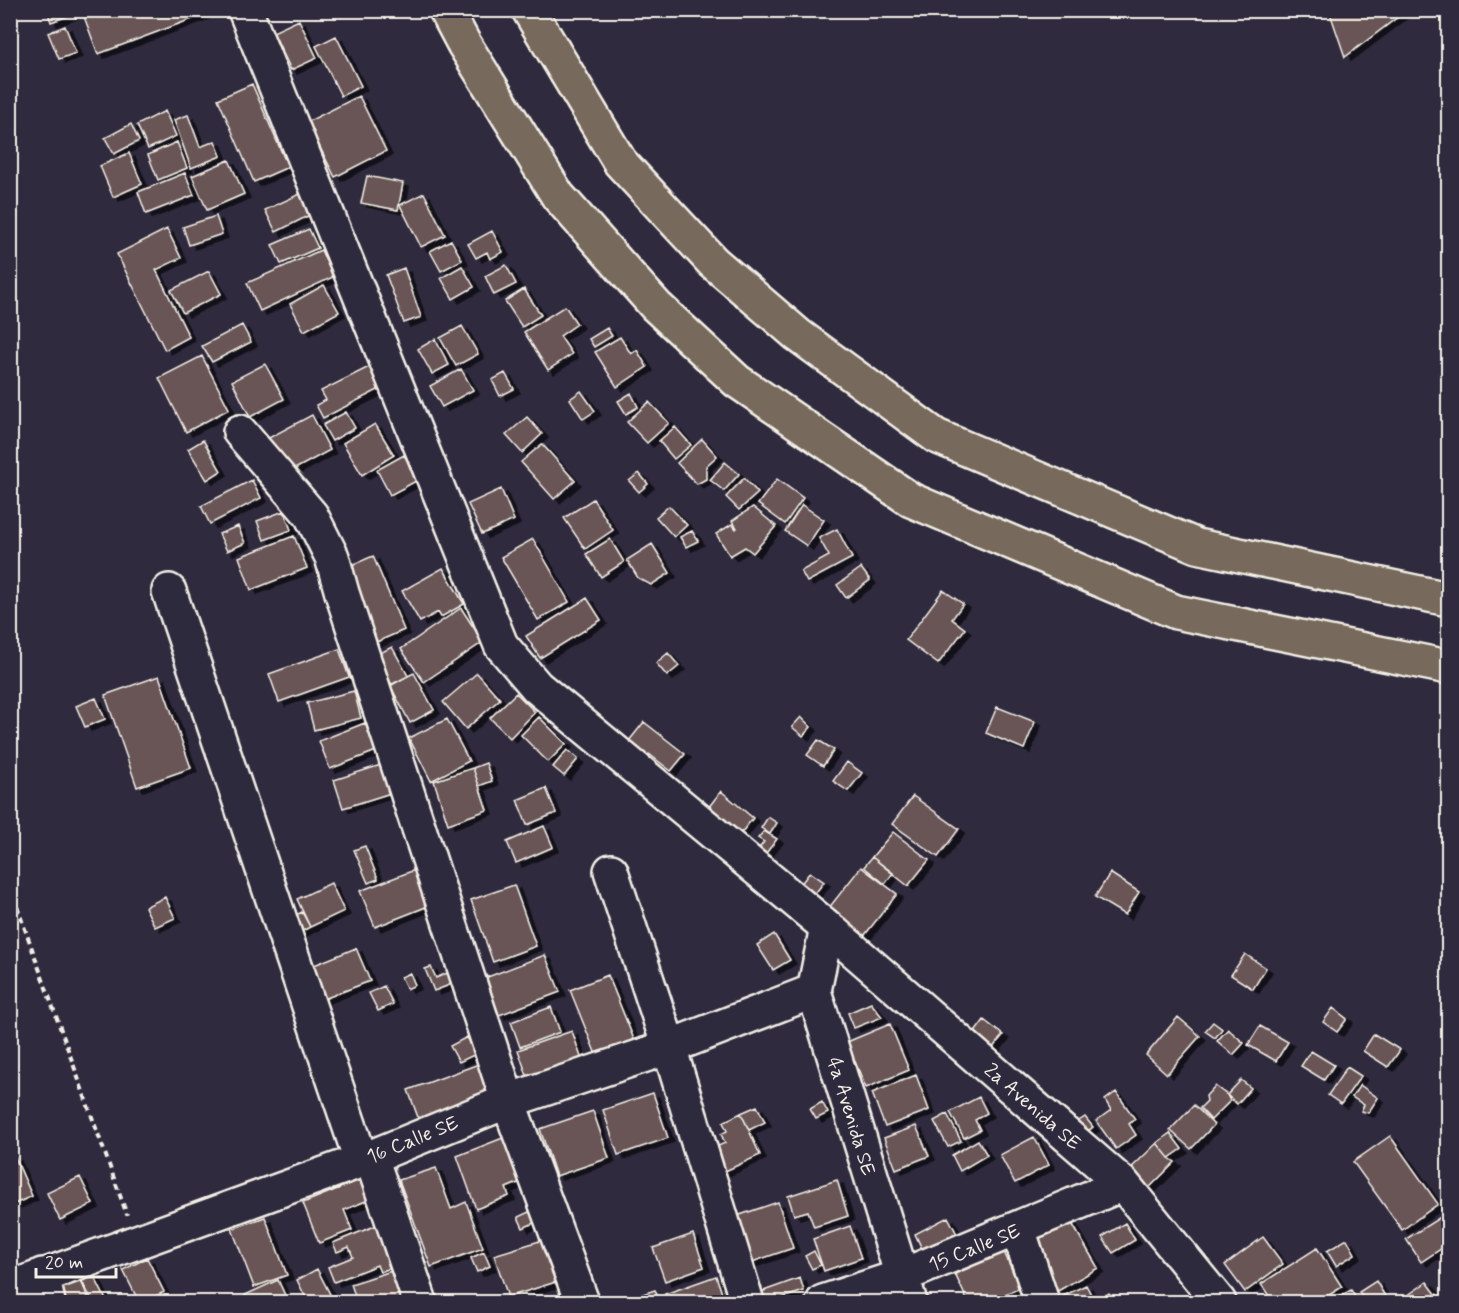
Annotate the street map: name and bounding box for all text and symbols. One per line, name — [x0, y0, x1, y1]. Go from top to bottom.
street label: 4a Avenida SE — [820, 1054, 881, 1179]
street label: 2a Avenida SE — [978, 1057, 1086, 1157]
street label: 16 Calle SE — [363, 1110, 462, 1171]
street label: 15 Calle SE — [925, 1218, 1024, 1279]
scale bar — [36, 1241, 116, 1279]
text: 20 m — [45, 1251, 83, 1275]

